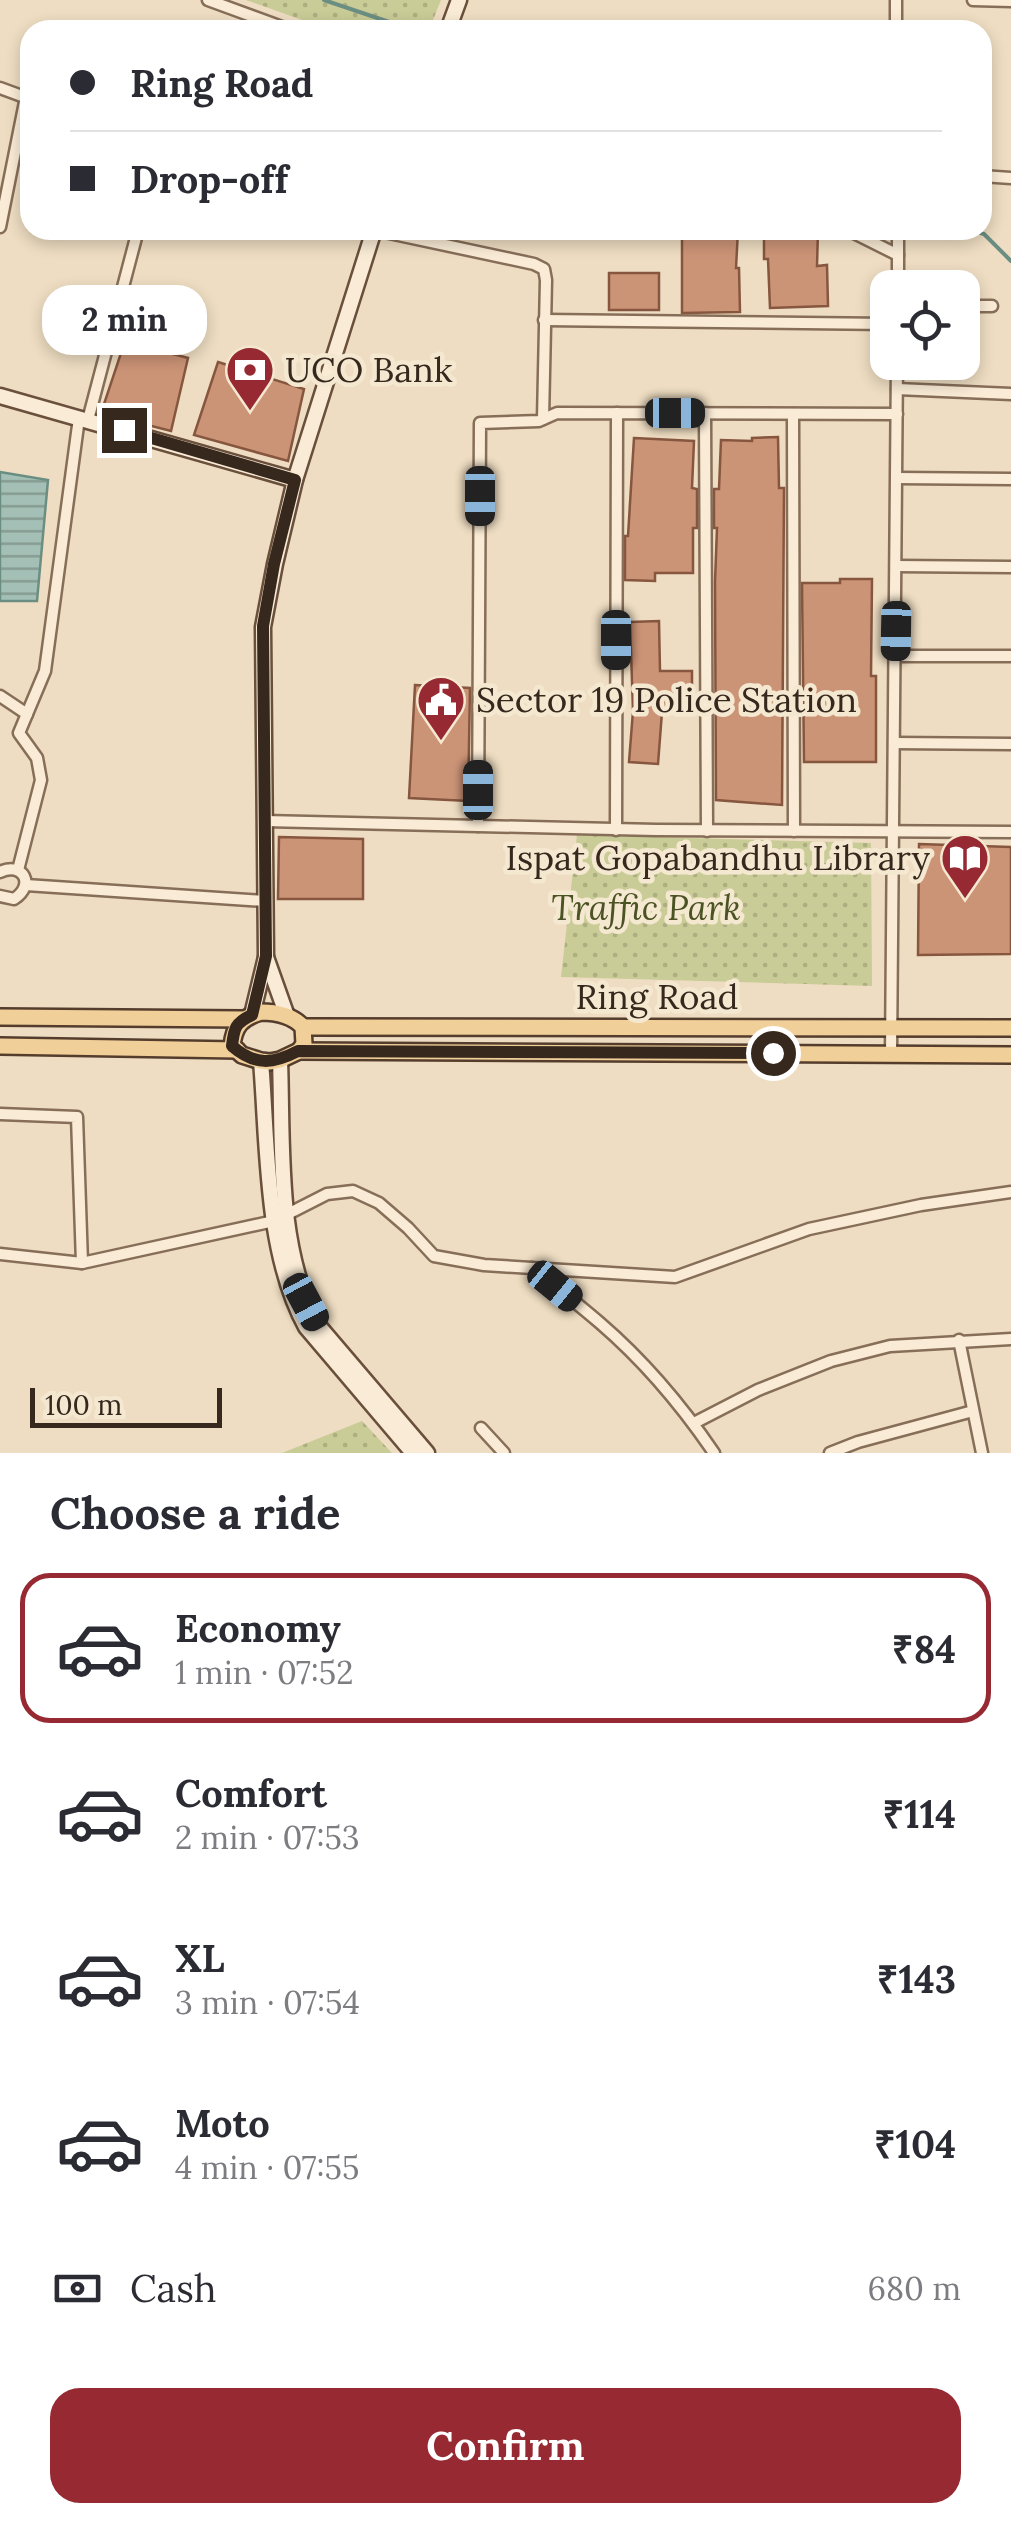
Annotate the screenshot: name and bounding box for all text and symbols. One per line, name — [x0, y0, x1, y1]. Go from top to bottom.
text: Ring Road — [130, 59, 314, 107]
text: Drop-off — [130, 155, 288, 203]
map controls — [870, 270, 980, 380]
button: locate — [870, 270, 980, 380]
callout: 2 min — [42, 285, 206, 355]
text: 2 min — [82, 299, 167, 340]
bank icon: UCO Bank — [224, 344, 276, 412]
place label: UCO Bank — [285, 347, 453, 392]
car — [645, 398, 705, 428]
route end — [102, 408, 147, 453]
car — [465, 466, 495, 526]
car — [880, 601, 912, 661]
car — [601, 610, 631, 670]
public building icon: Sector 19 Police Station — [415, 674, 467, 742]
place label: Sector 19 Police Station — [476, 677, 857, 722]
car — [463, 760, 493, 820]
library icon: Ispat Gopabandhu Library — [939, 832, 991, 900]
place label: Ispat Gopabandhu Library — [506, 835, 931, 880]
park label: Traffic Park — [551, 885, 741, 930]
street label: Ring Road — [576, 974, 738, 1019]
route start — [751, 1031, 796, 1076]
car — [522, 1255, 588, 1317]
car — [279, 1268, 333, 1336]
scale bar — [30, 1383, 222, 1428]
text: 100 m — [45, 1387, 122, 1423]
text: Choose a ride — [50, 1484, 340, 1541]
icon: car — [55, 1603, 145, 1693]
text: Economy — [175, 1604, 341, 1652]
text: ₹84 — [892, 1625, 956, 1673]
text: 1 min · 07:52 — [175, 1652, 353, 1693]
icon: car — [55, 1768, 145, 1858]
text: Comfort — [175, 1769, 327, 1817]
text: ₹114 — [883, 1790, 956, 1838]
text: 2 min · 07:53 — [175, 1817, 360, 1858]
icon: car — [55, 1933, 145, 2023]
text: XL — [175, 1934, 225, 1982]
text: ₹143 — [877, 1955, 956, 2003]
text: 3 min · 07:54 — [175, 1982, 360, 2023]
icon: car — [55, 2098, 145, 2188]
text: Moto — [175, 2099, 270, 2147]
text: ₹104 — [874, 2120, 956, 2168]
text: 4 min · 07:55 — [175, 2147, 359, 2188]
icon: cash — [50, 2261, 105, 2316]
text: Cash — [130, 2264, 217, 2312]
text: 680 m — [868, 2268, 961, 2309]
button: Confirm — [50, 2388, 961, 2503]

